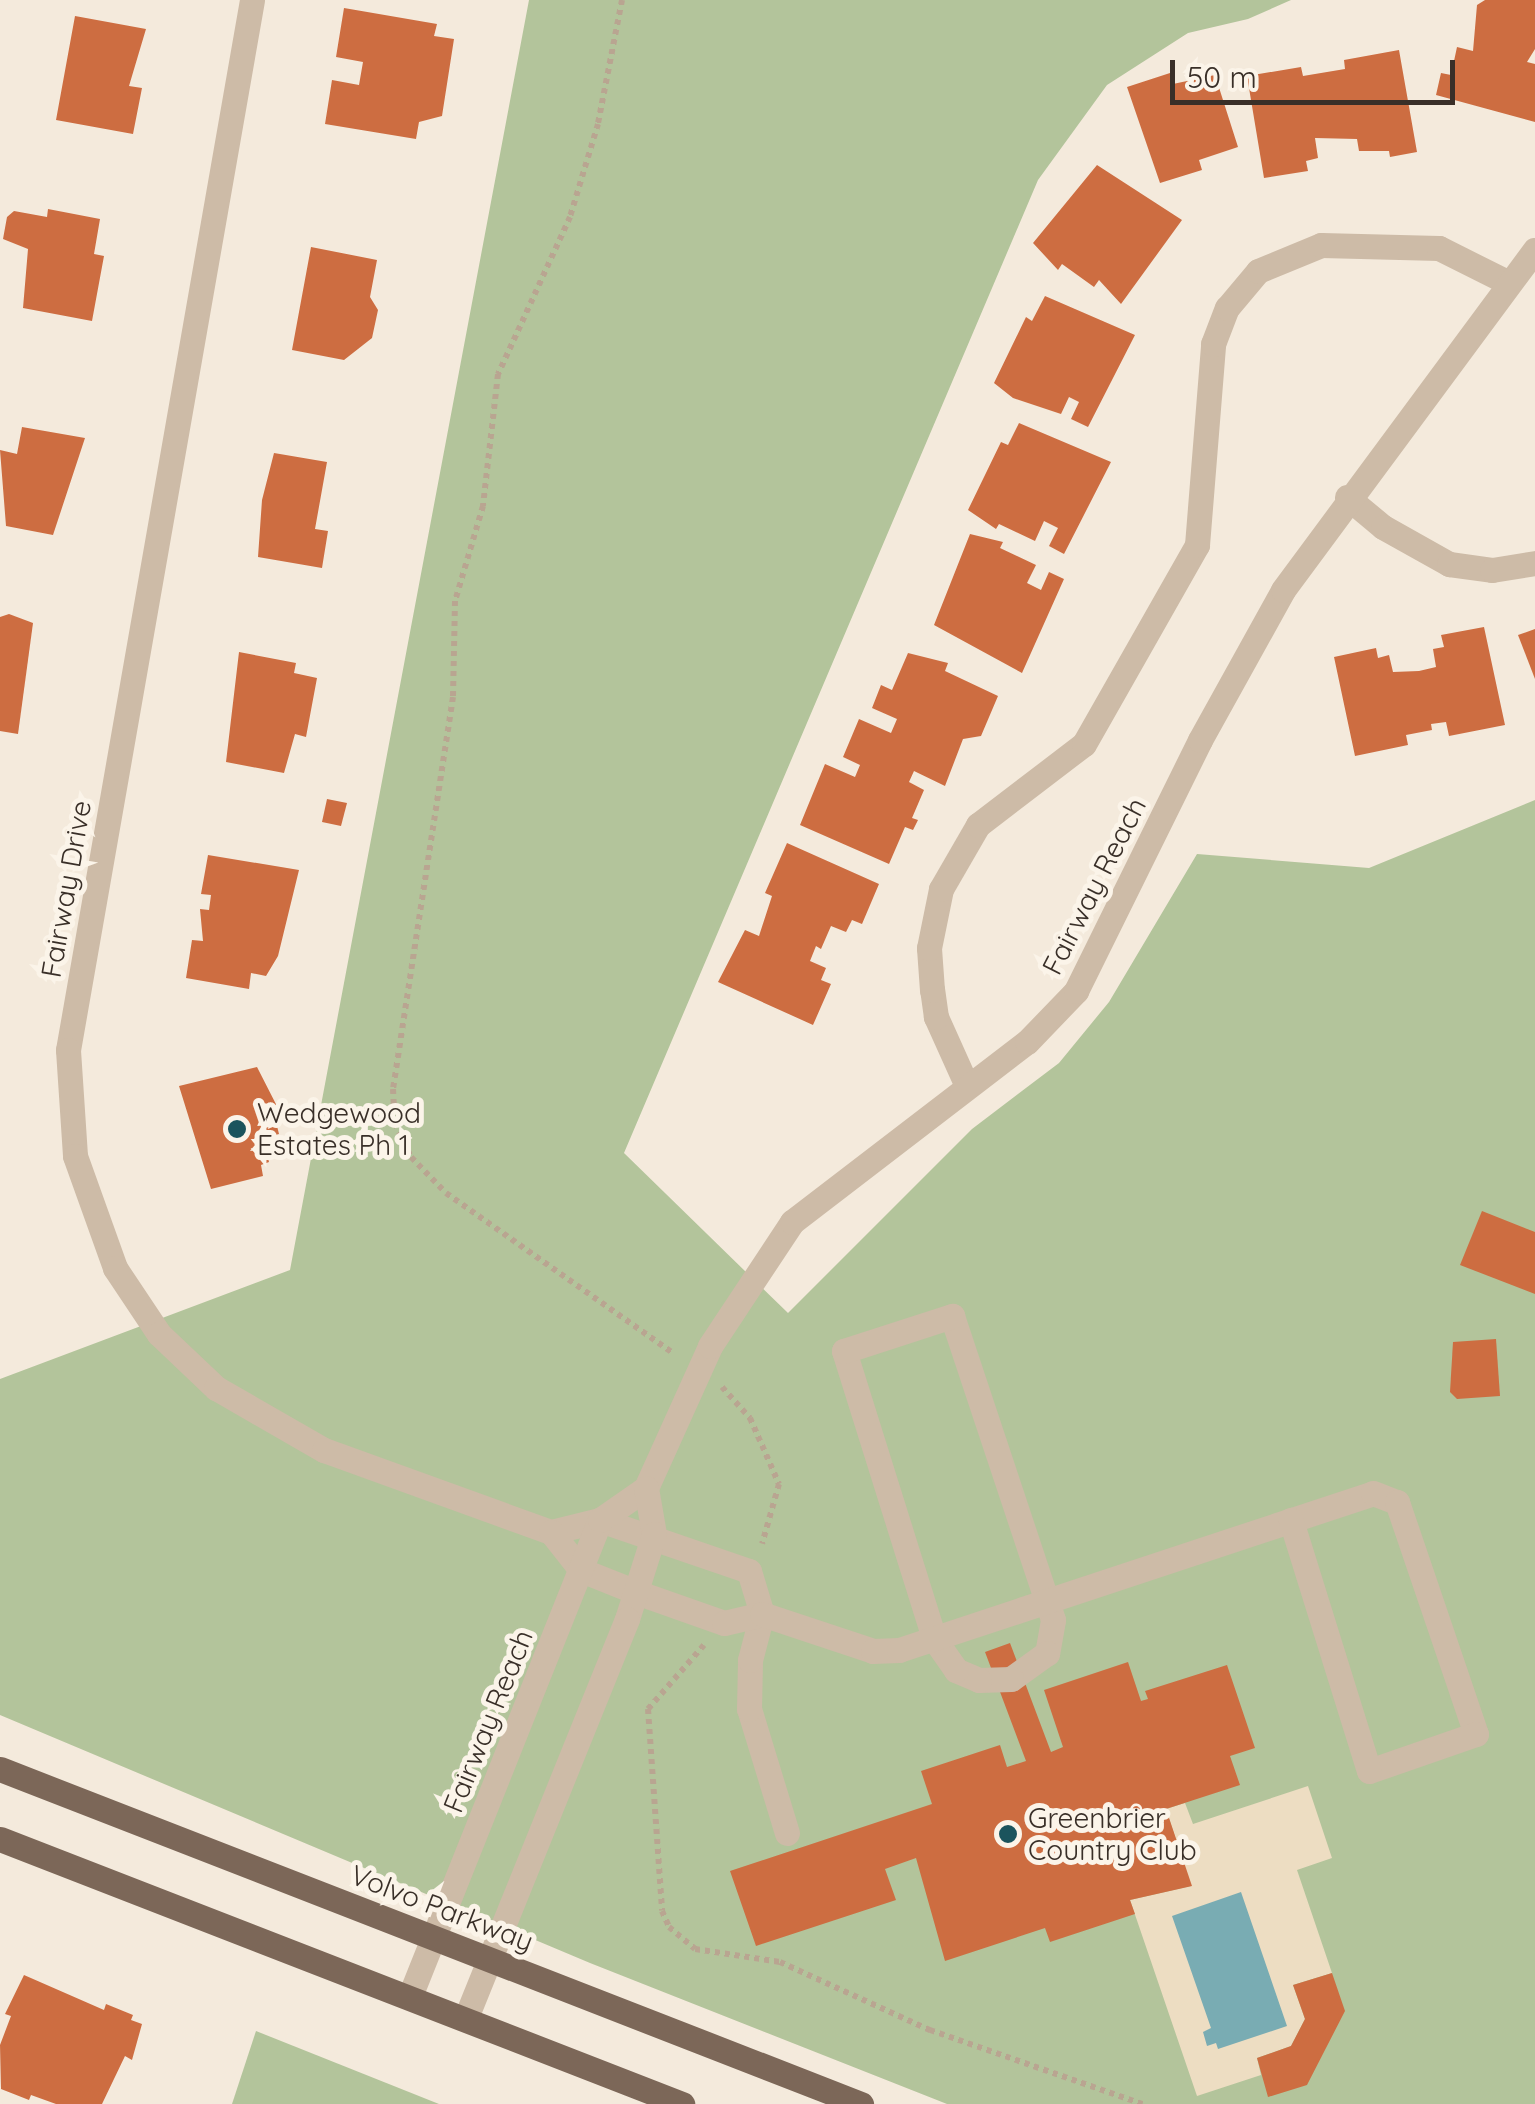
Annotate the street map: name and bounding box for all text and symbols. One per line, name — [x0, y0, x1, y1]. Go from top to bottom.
scale bar — [1175, 40, 1460, 102]
text: 50 m — [1187, 58, 1257, 96]
street label: Fairway Reach — [1035, 792, 1153, 980]
street label: Fairway Drive — [34, 798, 98, 980]
place label: Wedgewood Estates Ph 1 — [257, 1096, 421, 1162]
marker: Wedgewood Estates Ph 1 — [226, 1118, 248, 1140]
street label: Fairway Reach — [436, 1625, 540, 1817]
place label: Greenbrier Country Club — [1028, 1801, 1197, 1867]
marker: Greenbrier Country Club — [997, 1823, 1019, 1845]
street label: Volvo Parkway — [346, 1858, 538, 1958]

